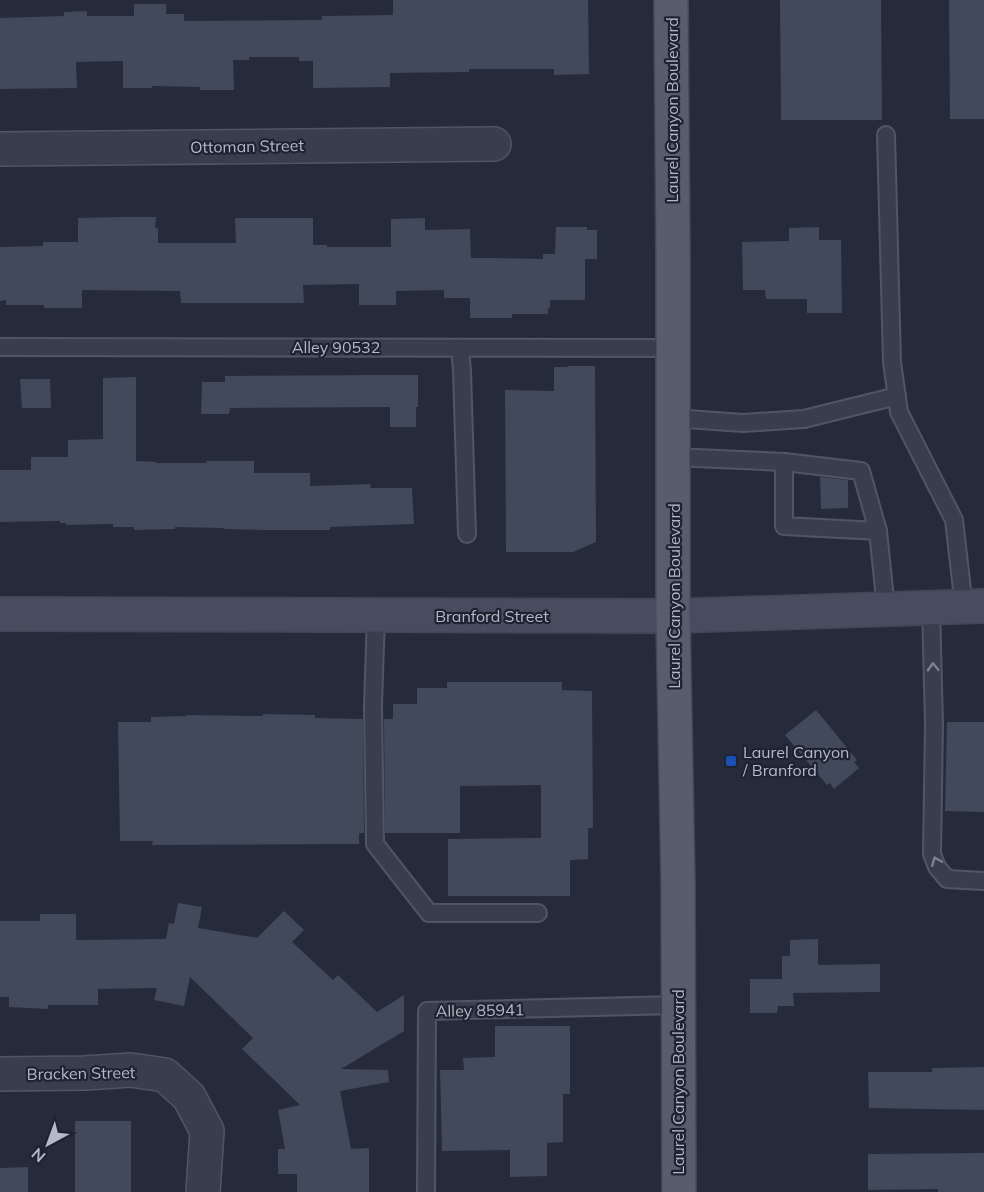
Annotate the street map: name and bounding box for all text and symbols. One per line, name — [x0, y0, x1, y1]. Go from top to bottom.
street label: Laurel Canyon Boulevard — [662, 17, 682, 203]
street label: Ottoman Street — [190, 135, 304, 157]
street label: Alley 90532 — [292, 337, 380, 357]
street label: Laurel Canyon Boulevard — [664, 503, 684, 689]
street label: Branford Street — [435, 606, 549, 626]
one-way arrow — [926, 663, 939, 672]
place label: Laurel Canyon / Branford — [742, 742, 849, 780]
marker: Laurel Canyon / Branford — [724, 754, 738, 768]
one-way arrow — [931, 857, 944, 867]
street label: Laurel Canyon Boulevard — [668, 989, 688, 1175]
street label: Alley 85941 — [436, 999, 524, 1021]
street label: Bracken Street — [26, 1062, 136, 1084]
north arrow — [18, 1114, 78, 1174]
text: N — [27, 1144, 49, 1167]

